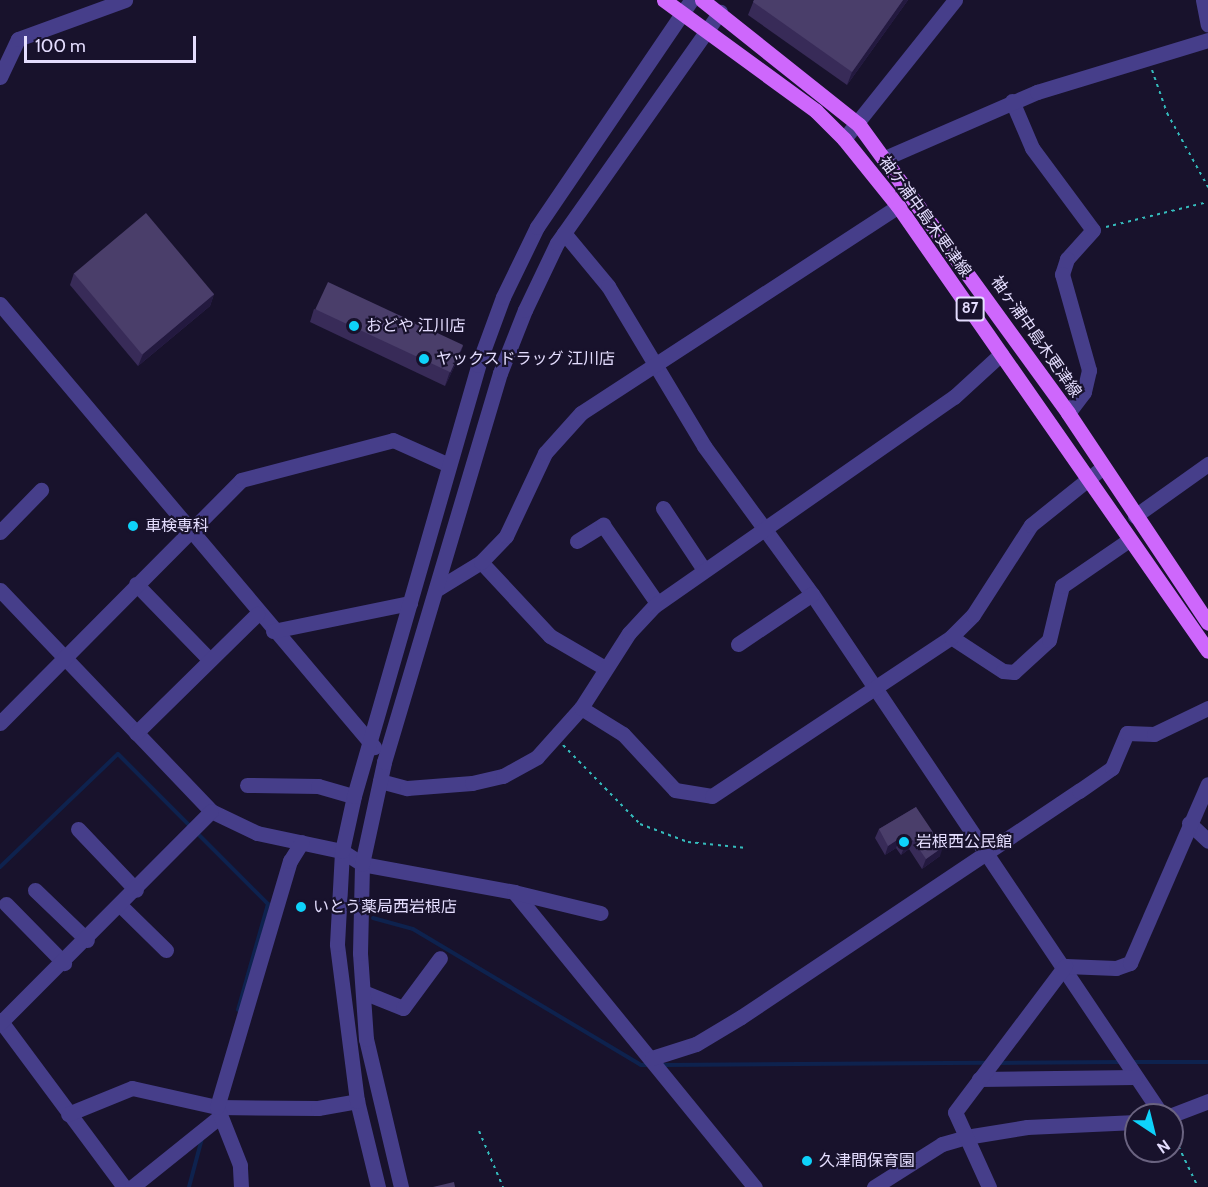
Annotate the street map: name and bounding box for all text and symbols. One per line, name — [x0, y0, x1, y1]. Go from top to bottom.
scale bar — [27, 24, 200, 62]
text: 100 m — [35, 35, 86, 57]
street label: 袖ケ浦中島木更津線 — [875, 153, 975, 281]
street label: 袖ヶ浦中島木更津線 — [987, 273, 1085, 401]
road number: 87 — [955, 297, 985, 321]
place label: おどや 江川店 — [366, 316, 466, 336]
marker: おどや 江川店 — [347, 319, 361, 333]
place label: ヤックスドラッグ 江川店 — [436, 349, 616, 369]
marker: ヤックスドラッグ 江川店 — [417, 352, 431, 366]
place label: 車検専科 — [145, 516, 209, 536]
marker: 車検専科 — [126, 519, 140, 533]
place label: 岩根西公民館 — [916, 832, 1012, 852]
marker: 岩根西公民館 — [897, 835, 911, 849]
place label: いとう薬局西岩根店 — [313, 897, 457, 917]
marker: いとう薬局西岩根店 — [294, 900, 308, 914]
north arrow — [1124, 1103, 1184, 1163]
text: N — [1153, 1135, 1174, 1158]
place label: 久津間保育園 — [819, 1151, 915, 1171]
marker: 久津間保育園 — [800, 1154, 814, 1168]

